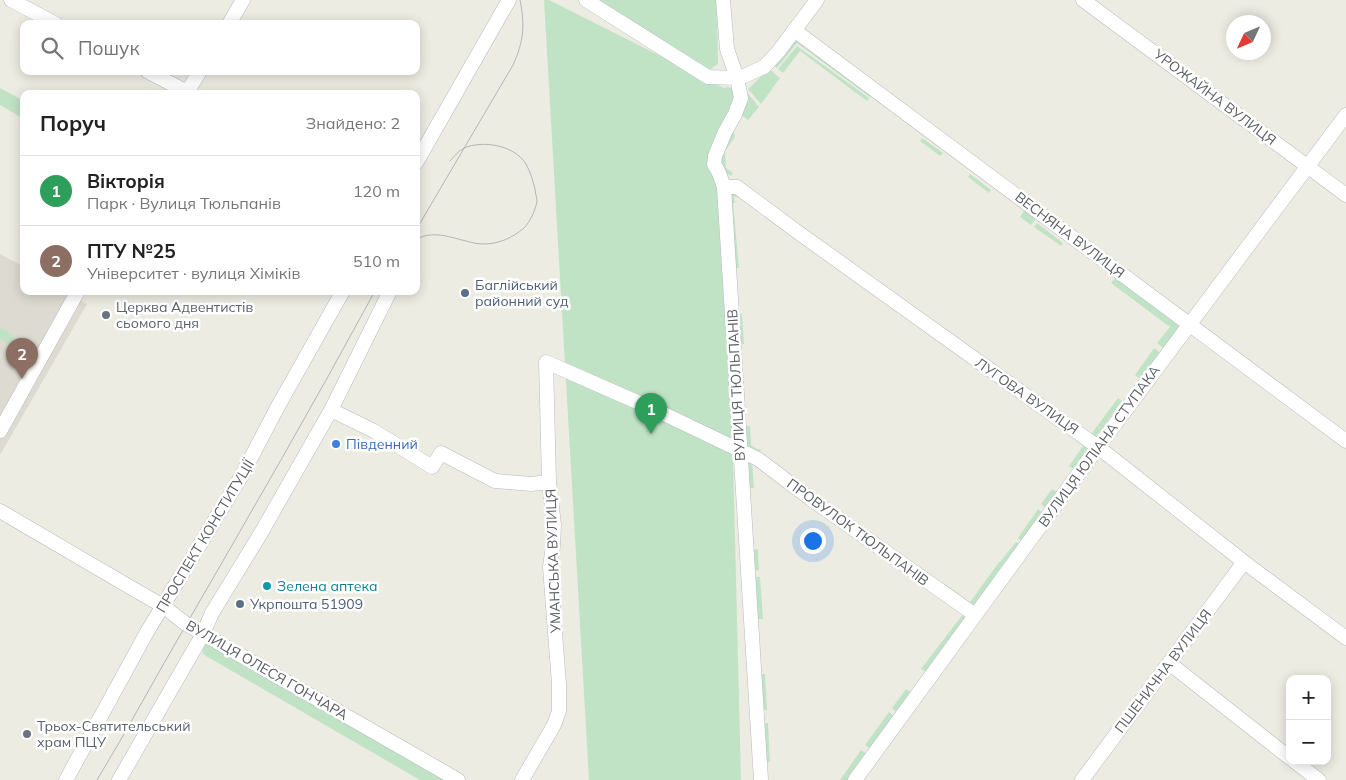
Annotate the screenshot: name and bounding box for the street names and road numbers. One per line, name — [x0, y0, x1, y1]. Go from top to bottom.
street label: УРОЖАЙНА ВУЛИЦЯ — [1149, 45, 1280, 149]
street label: ВЕСНЯНА ВУЛИЦЯ — [1012, 188, 1128, 282]
street label: ВУЛИЦЯ ТЮЛЬПАНІВ — [723, 309, 749, 461]
street label: ЛУГОВА ВУЛИЦЯ — [972, 354, 1082, 438]
street label: ВУЛИЦЯ ЮЛІАНА СТУПАКА — [1034, 361, 1164, 530]
street label: ПРОСПЕКТ КОНСТИТУЦІЇ — [152, 456, 258, 616]
street label: ПРОВУЛОК ТЮЛЬПАНІВ — [783, 474, 933, 590]
street label: УМАНСЬКА ВУЛИЦЯ — [541, 488, 565, 635]
street label: ПШЕНИЧНА ВУЛИЦЯ — [1111, 606, 1215, 736]
street label: ВУЛИЦЯ ОЛЕСЯ ГОНЧАРА — [183, 616, 352, 724]

